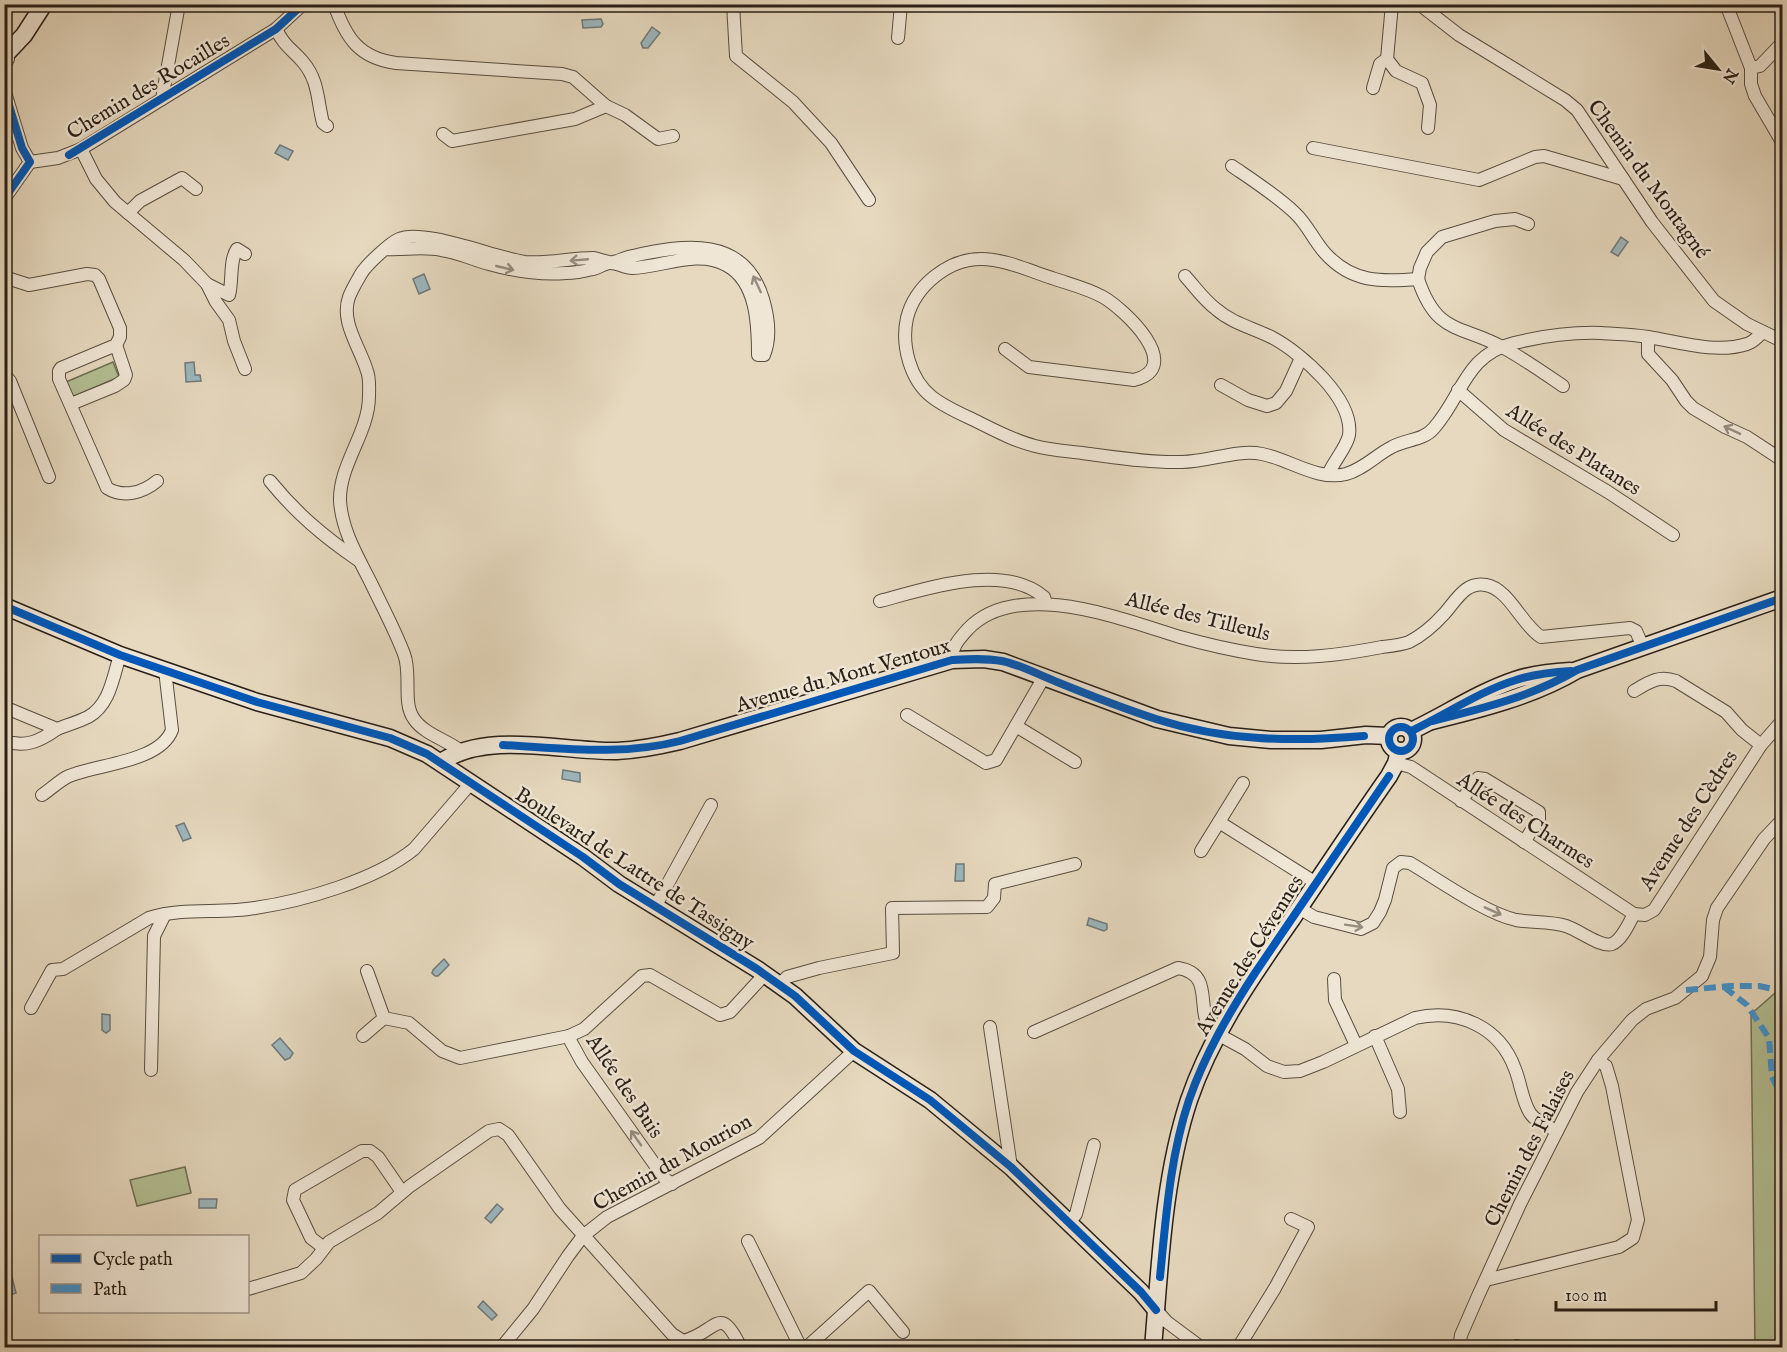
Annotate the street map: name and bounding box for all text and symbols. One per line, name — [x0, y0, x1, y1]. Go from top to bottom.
street label: Chemin des Rocailles — [62, 28, 235, 147]
north arrow — [1688, 39, 1748, 99]
text: N — [1717, 64, 1742, 87]
street label: Chemin du Montagné — [1581, 95, 1715, 265]
one-way arrow — [570, 255, 590, 266]
one-way arrow — [496, 263, 515, 275]
one-way arrow — [750, 275, 762, 293]
street label: Allée des Platanes — [1500, 398, 1646, 502]
one-way arrow — [1724, 424, 1742, 436]
street label: Allée des Tilleuls — [1121, 586, 1273, 648]
street label: Avenue du Mont Ventoux — [732, 633, 954, 720]
street label: Avenue des Cèdres — [1633, 745, 1745, 897]
street label: Allée des Charmes — [1451, 766, 1599, 876]
street label: Boulevard de Lattre de Tassigny — [509, 782, 760, 957]
street label: Avenue des Cévennes — [1189, 870, 1311, 1042]
one-way arrow — [1484, 906, 1502, 917]
one-way arrow — [1344, 920, 1363, 931]
street label: Allée des Buis — [578, 1029, 669, 1144]
street label: Chemin des Falaises — [1479, 1065, 1582, 1232]
street label: Chemin du Mourion — [589, 1109, 757, 1218]
one-way arrow — [630, 1131, 642, 1147]
legend — [39, 1235, 249, 1313]
text: Cycle path — [93, 1249, 173, 1272]
scale bar — [1556, 1274, 1716, 1312]
text: Path — [93, 1279, 127, 1302]
text: 100 m — [1565, 1285, 1607, 1308]

